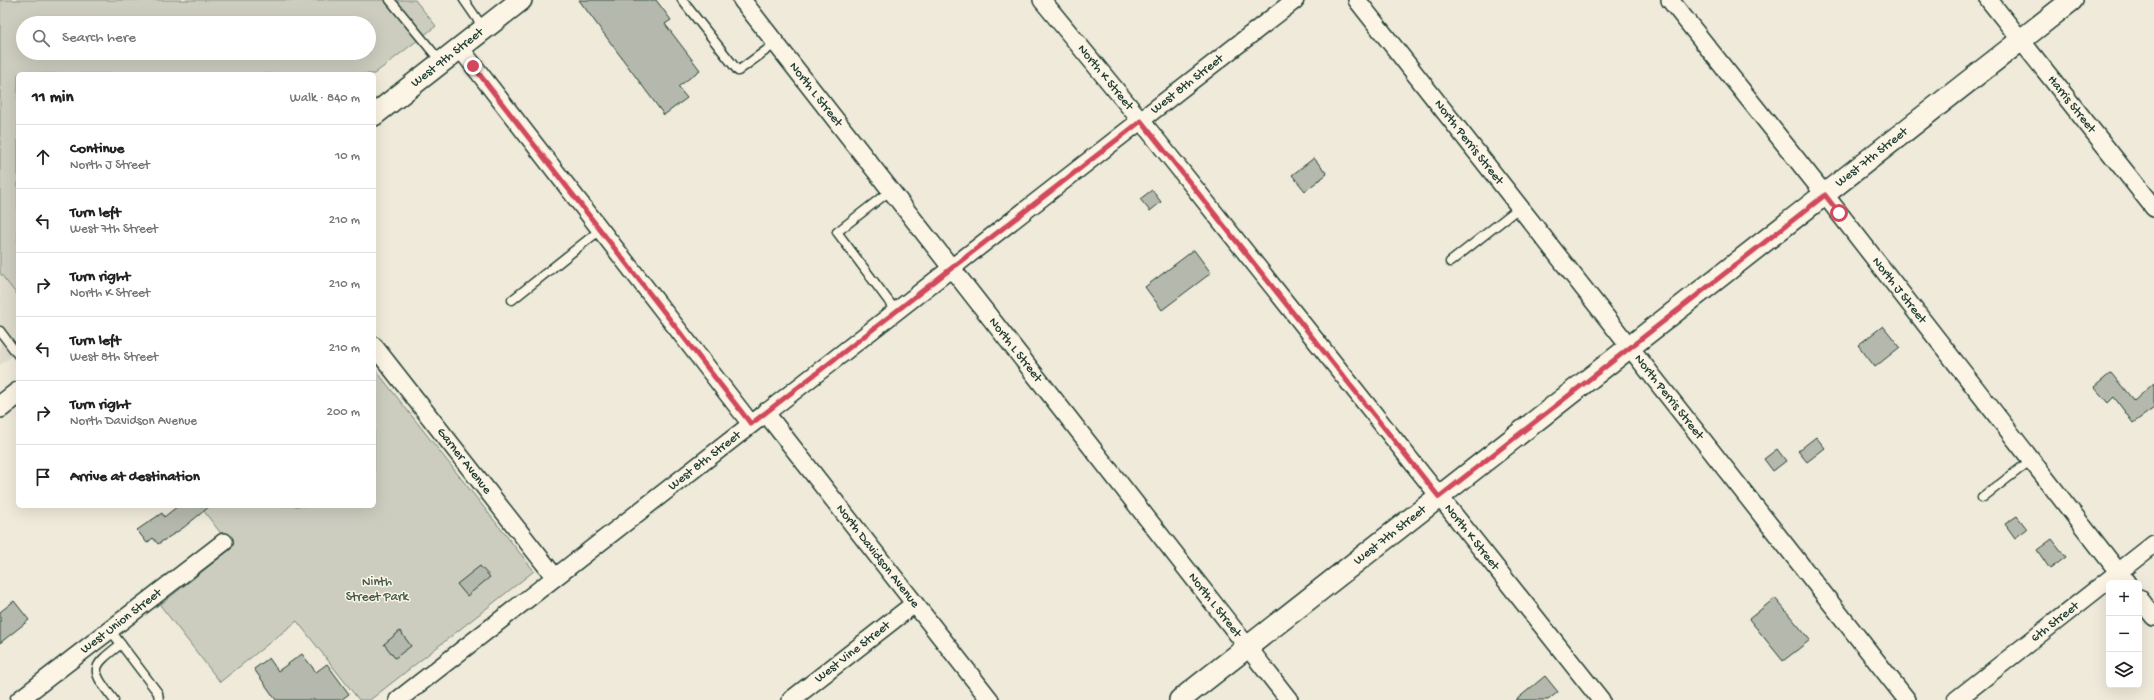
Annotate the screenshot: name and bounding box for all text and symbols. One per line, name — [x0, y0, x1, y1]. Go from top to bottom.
search box — [16, 16, 376, 60]
street label: West 9th Street — [408, 24, 488, 91]
icon: search — [30, 27, 52, 49]
text: Search here — [62, 29, 136, 47]
street label: North K Street — [1074, 42, 1138, 114]
street label: West 8th Street — [1148, 50, 1228, 117]
route end — [464, 57, 482, 75]
street label: North L Street — [786, 59, 847, 131]
street label: Harris Street — [2044, 72, 2100, 137]
text: 11 min — [32, 88, 74, 108]
text: Walk · 840 m — [290, 91, 360, 106]
street label: North Perris Street — [1431, 97, 1508, 189]
street label: West 7th Street — [1832, 123, 1912, 190]
text: Continue — [70, 140, 124, 158]
icon: ahead — [32, 146, 54, 168]
text: 10 m — [335, 149, 360, 164]
text: North J Street — [70, 158, 150, 173]
text: Turn left — [70, 204, 121, 222]
route start — [1830, 204, 1848, 222]
icon: left — [32, 210, 54, 232]
text: 210 m — [329, 213, 360, 228]
text: West 7th Street — [70, 222, 158, 237]
street label: North J Street — [1869, 254, 1931, 328]
text: Turn right — [70, 268, 130, 286]
icon: right — [32, 274, 54, 296]
text: 210 m — [329, 277, 360, 292]
text: North K Street — [70, 286, 150, 301]
street label: North L Street — [986, 315, 1046, 386]
text: Turn left — [70, 332, 121, 350]
icon: left — [32, 338, 54, 360]
text: 210 m — [329, 341, 360, 356]
text: West 8th Street — [70, 350, 158, 365]
street label: North Perris Street — [1631, 352, 1708, 444]
text: Turn right — [70, 396, 130, 414]
icon: right — [32, 402, 54, 424]
text: 200 m — [327, 405, 360, 420]
text: North Davidson Avenue — [70, 414, 197, 429]
street label: Garner Avenue — [434, 425, 495, 497]
street label: West 8th Street — [665, 427, 745, 494]
icon: arrive — [32, 466, 54, 488]
text: Arrive at destination — [70, 468, 200, 486]
street label: West 7th Street — [1351, 501, 1431, 568]
street label: North K Street — [1441, 501, 1504, 575]
street label: North Davidson Avenue — [833, 502, 923, 611]
street label: North L Street — [1185, 570, 1246, 642]
park label: Ninth Street Park — [346, 575, 409, 605]
map controls — [2106, 580, 2142, 688]
button: + — [2106, 580, 2142, 616]
street label: West Union Street — [78, 584, 166, 657]
street label: 6th Street — [2028, 598, 2083, 645]
button: − — [2106, 616, 2142, 652]
street label: West Vine Street — [812, 617, 895, 686]
button: layers — [2106, 652, 2142, 688]

